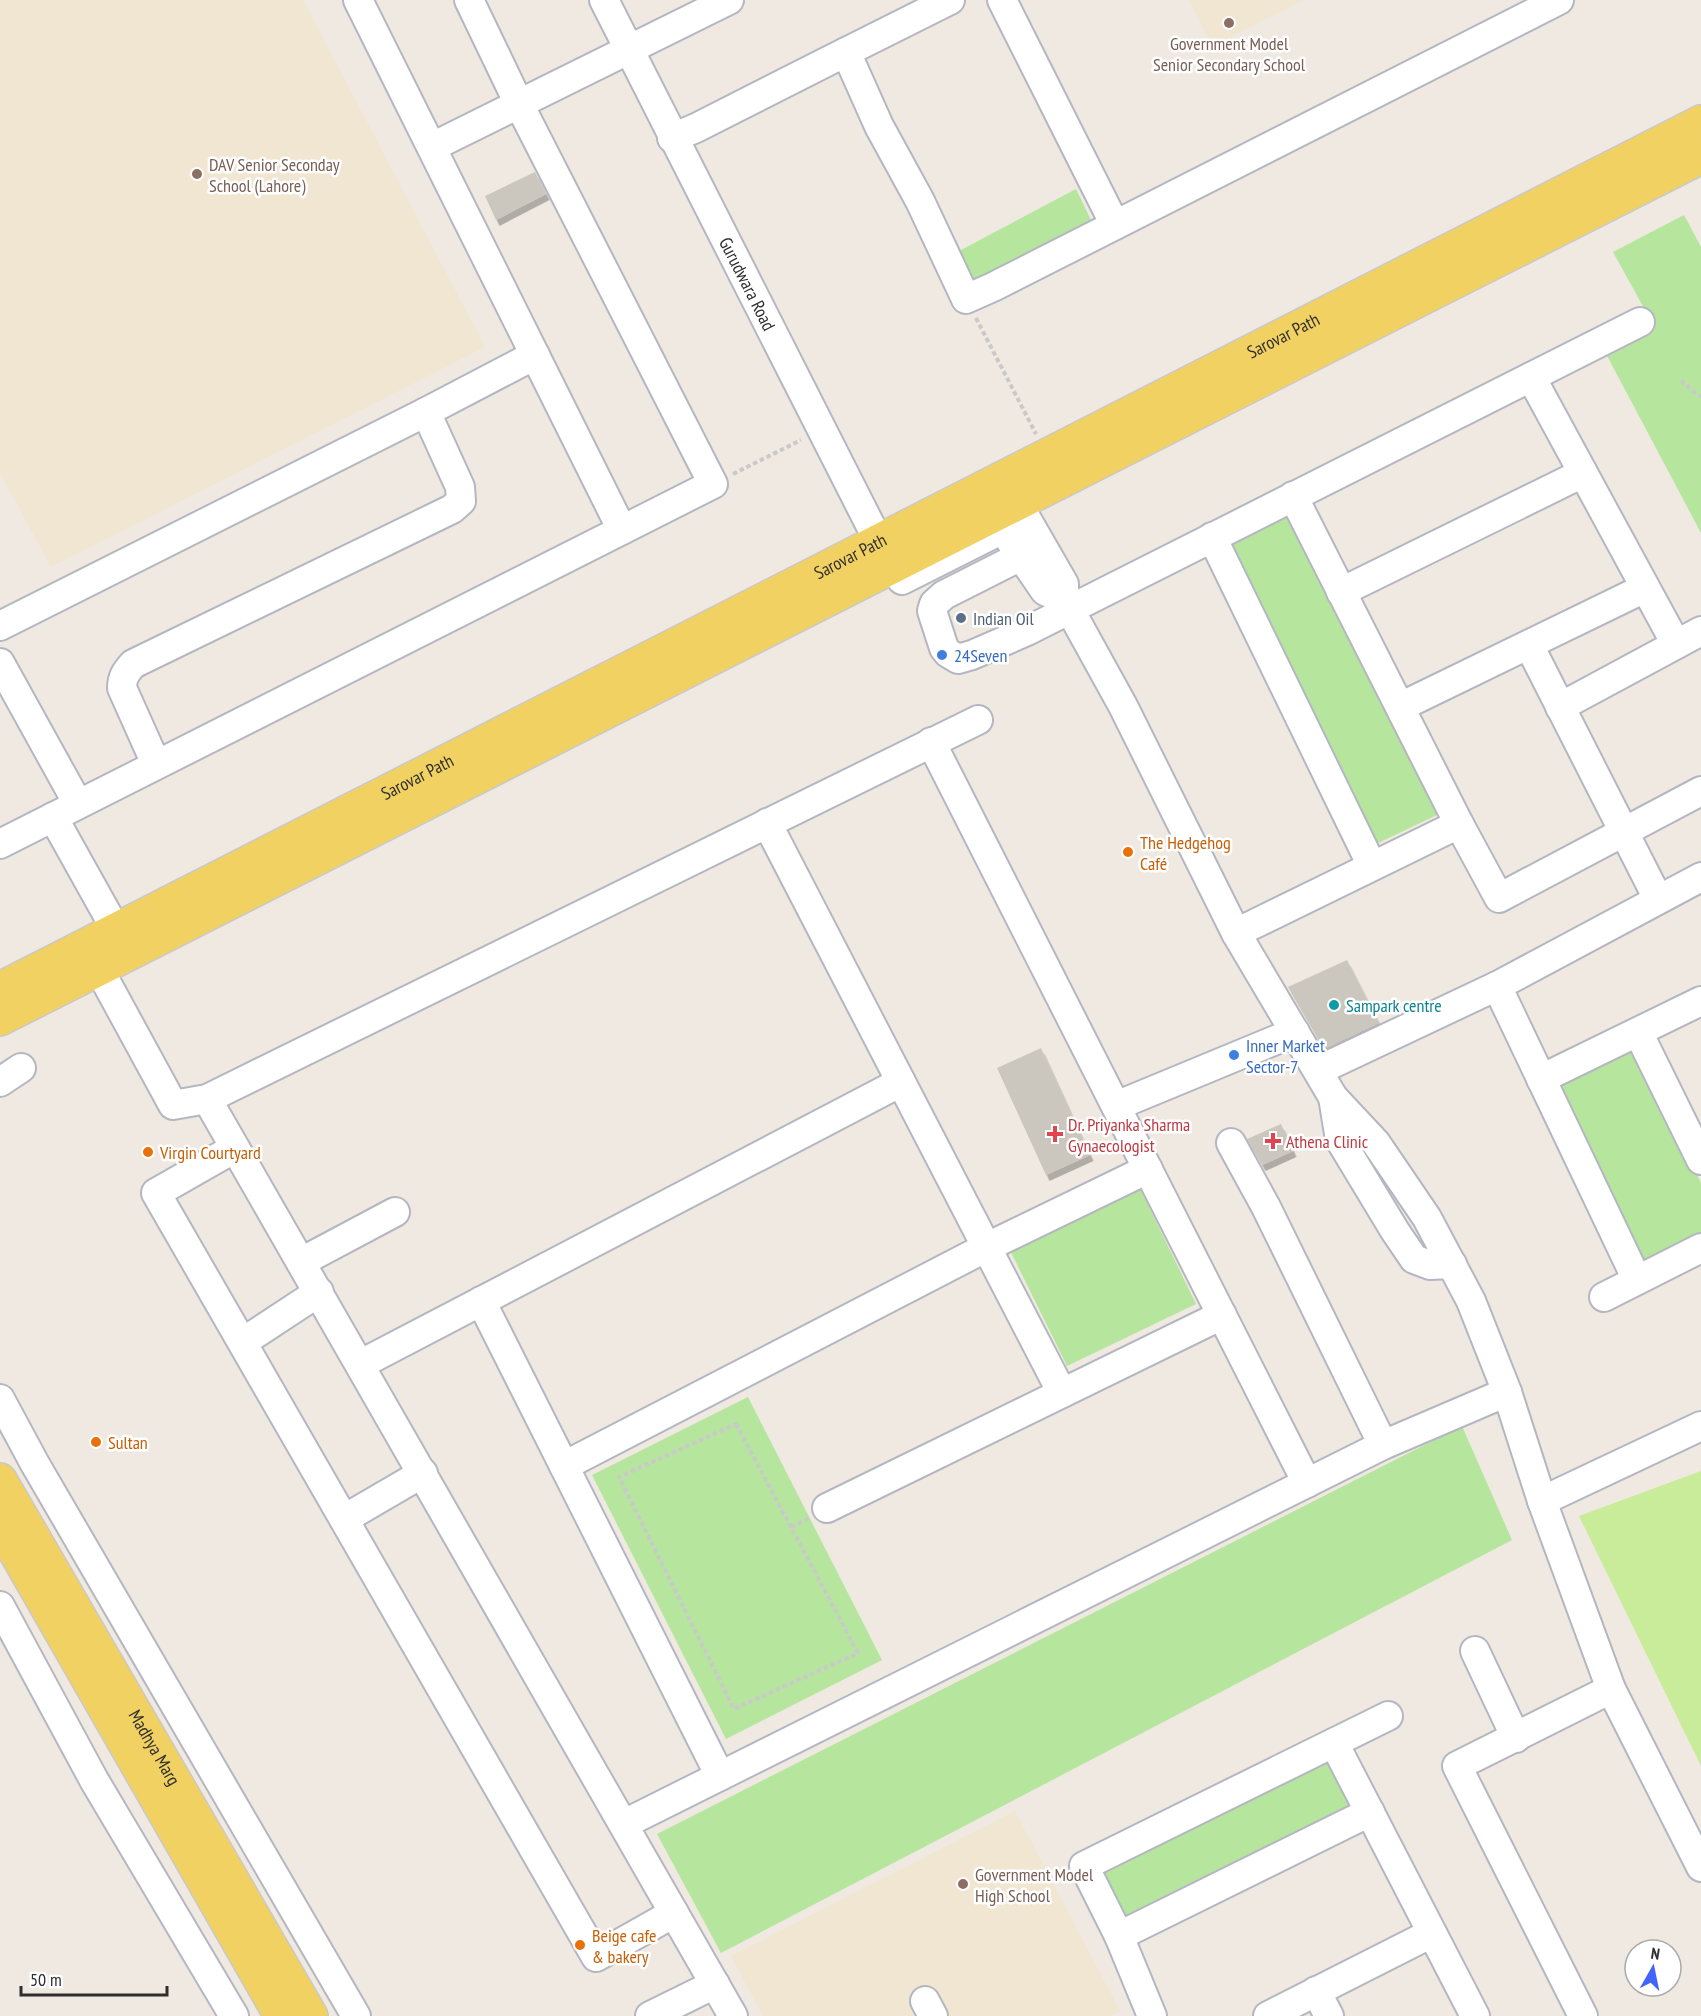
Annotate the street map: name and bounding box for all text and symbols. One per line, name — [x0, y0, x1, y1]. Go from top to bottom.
marker: Government Model Senior Secondary School — [1222, 16, 1236, 30]
place label: Government Model Senior Secondary School — [1153, 32, 1306, 76]
place label: DAV Senior Seconday School (Lahore) — [209, 153, 340, 197]
marker: DAV Senior Seconday School (Lahore) — [190, 167, 204, 181]
street label: Gurudwara Road — [715, 233, 781, 334]
street label: Sarovar Path — [1243, 307, 1323, 363]
street label: Sarovar Path — [810, 528, 890, 584]
place label: Indian Oil — [973, 607, 1035, 630]
marker: Indian Oil — [954, 611, 968, 625]
place label: 24Seven — [954, 644, 1007, 667]
marker: 24Seven — [935, 648, 949, 662]
street label: Sarovar Path — [377, 748, 457, 804]
place label: The Hedgehog Café — [1140, 831, 1231, 875]
marker: The Hedgehog Café — [1121, 845, 1135, 859]
place label: Sampark centre — [1346, 994, 1442, 1017]
marker: Sampark centre — [1327, 998, 1341, 1012]
place label: Inner Market Sector-7 — [1246, 1034, 1325, 1078]
marker: Inner Market Sector-7 — [1227, 1048, 1241, 1062]
place label: Dr. Priyanka Sharma Gynaecologist — [1068, 1113, 1190, 1157]
marker: Dr. Priyanka Sharma Gynaecologist — [1046, 1125, 1064, 1143]
place label: Athena Clinic — [1286, 1130, 1369, 1153]
marker: Athena Clinic — [1264, 1132, 1282, 1150]
place label: Virgin Courtyard — [159, 1141, 261, 1164]
marker: Virgin Courtyard — [141, 1145, 155, 1159]
place label: Sultan — [108, 1431, 148, 1454]
marker: Sultan — [89, 1435, 103, 1449]
street label: Madhya Marg — [124, 1705, 186, 1789]
place label: Government Model High School — [975, 1863, 1094, 1907]
marker: Government Model High School — [956, 1877, 970, 1891]
place label: Beige cafe & bakery — [592, 1924, 656, 1968]
marker: Beige cafe & bakery — [573, 1938, 587, 1952]
north arrow — [1623, 1938, 1683, 1998]
text: N — [1650, 1943, 1661, 1964]
scale bar — [21, 1959, 166, 1997]
text: 50 m — [30, 1968, 62, 1991]

